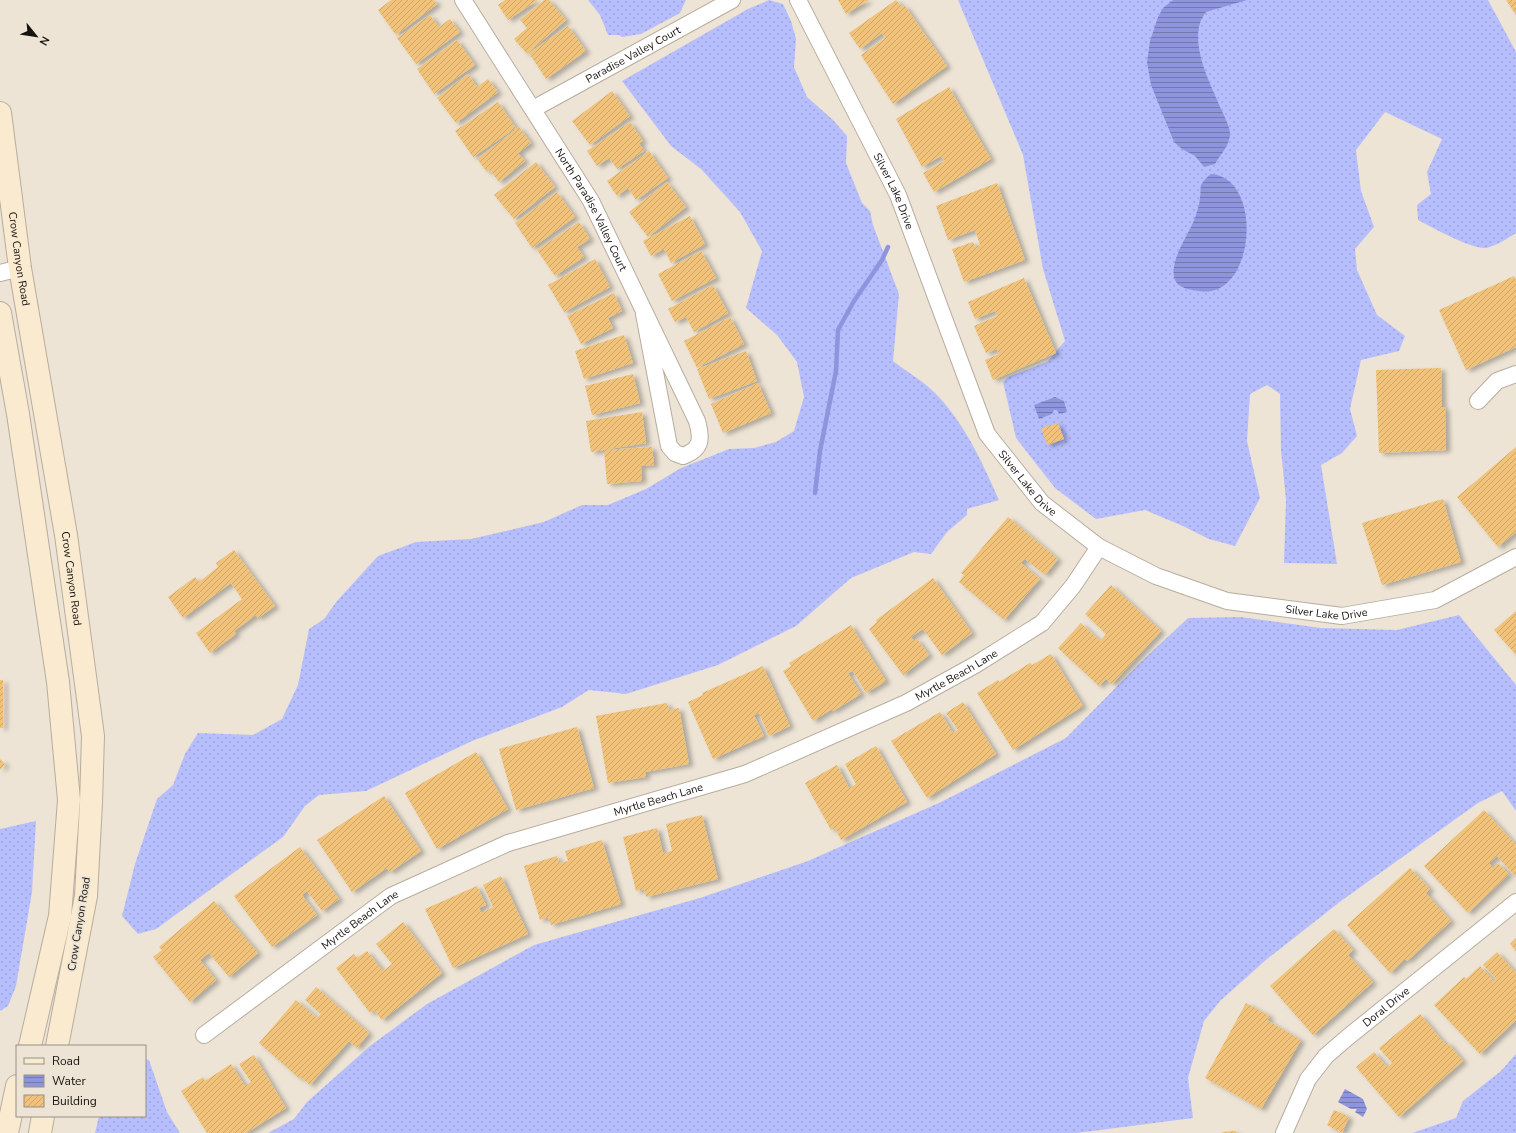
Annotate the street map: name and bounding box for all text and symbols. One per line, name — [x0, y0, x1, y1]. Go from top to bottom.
north arrow — [16, 16, 56, 56]
street label: Paradise Valley Court — [583, 22, 683, 86]
text: N — [36, 33, 53, 48]
street label: North Paradise Valley Court — [552, 145, 631, 273]
street label: Silver Lake Drive — [870, 150, 918, 232]
street label: Crow Canyon Road — [5, 211, 34, 307]
street label: Silver Lake Drive — [995, 447, 1060, 519]
street label: Crow Canyon Road — [58, 530, 86, 627]
street label: Silver Lake Drive — [1285, 601, 1369, 623]
street label: Myrtle Beach Lane — [913, 645, 1000, 704]
street label: Myrtle Beach Lane — [612, 779, 705, 819]
street label: Crow Canyon Road — [64, 876, 94, 972]
street label: Myrtle Beach Lane — [318, 886, 401, 953]
street label: Doral Drive — [1359, 983, 1413, 1030]
legend — [16, 1045, 146, 1117]
text: Road — [52, 1053, 80, 1069]
text: Water — [52, 1073, 86, 1089]
text: Building — [52, 1093, 97, 1109]

